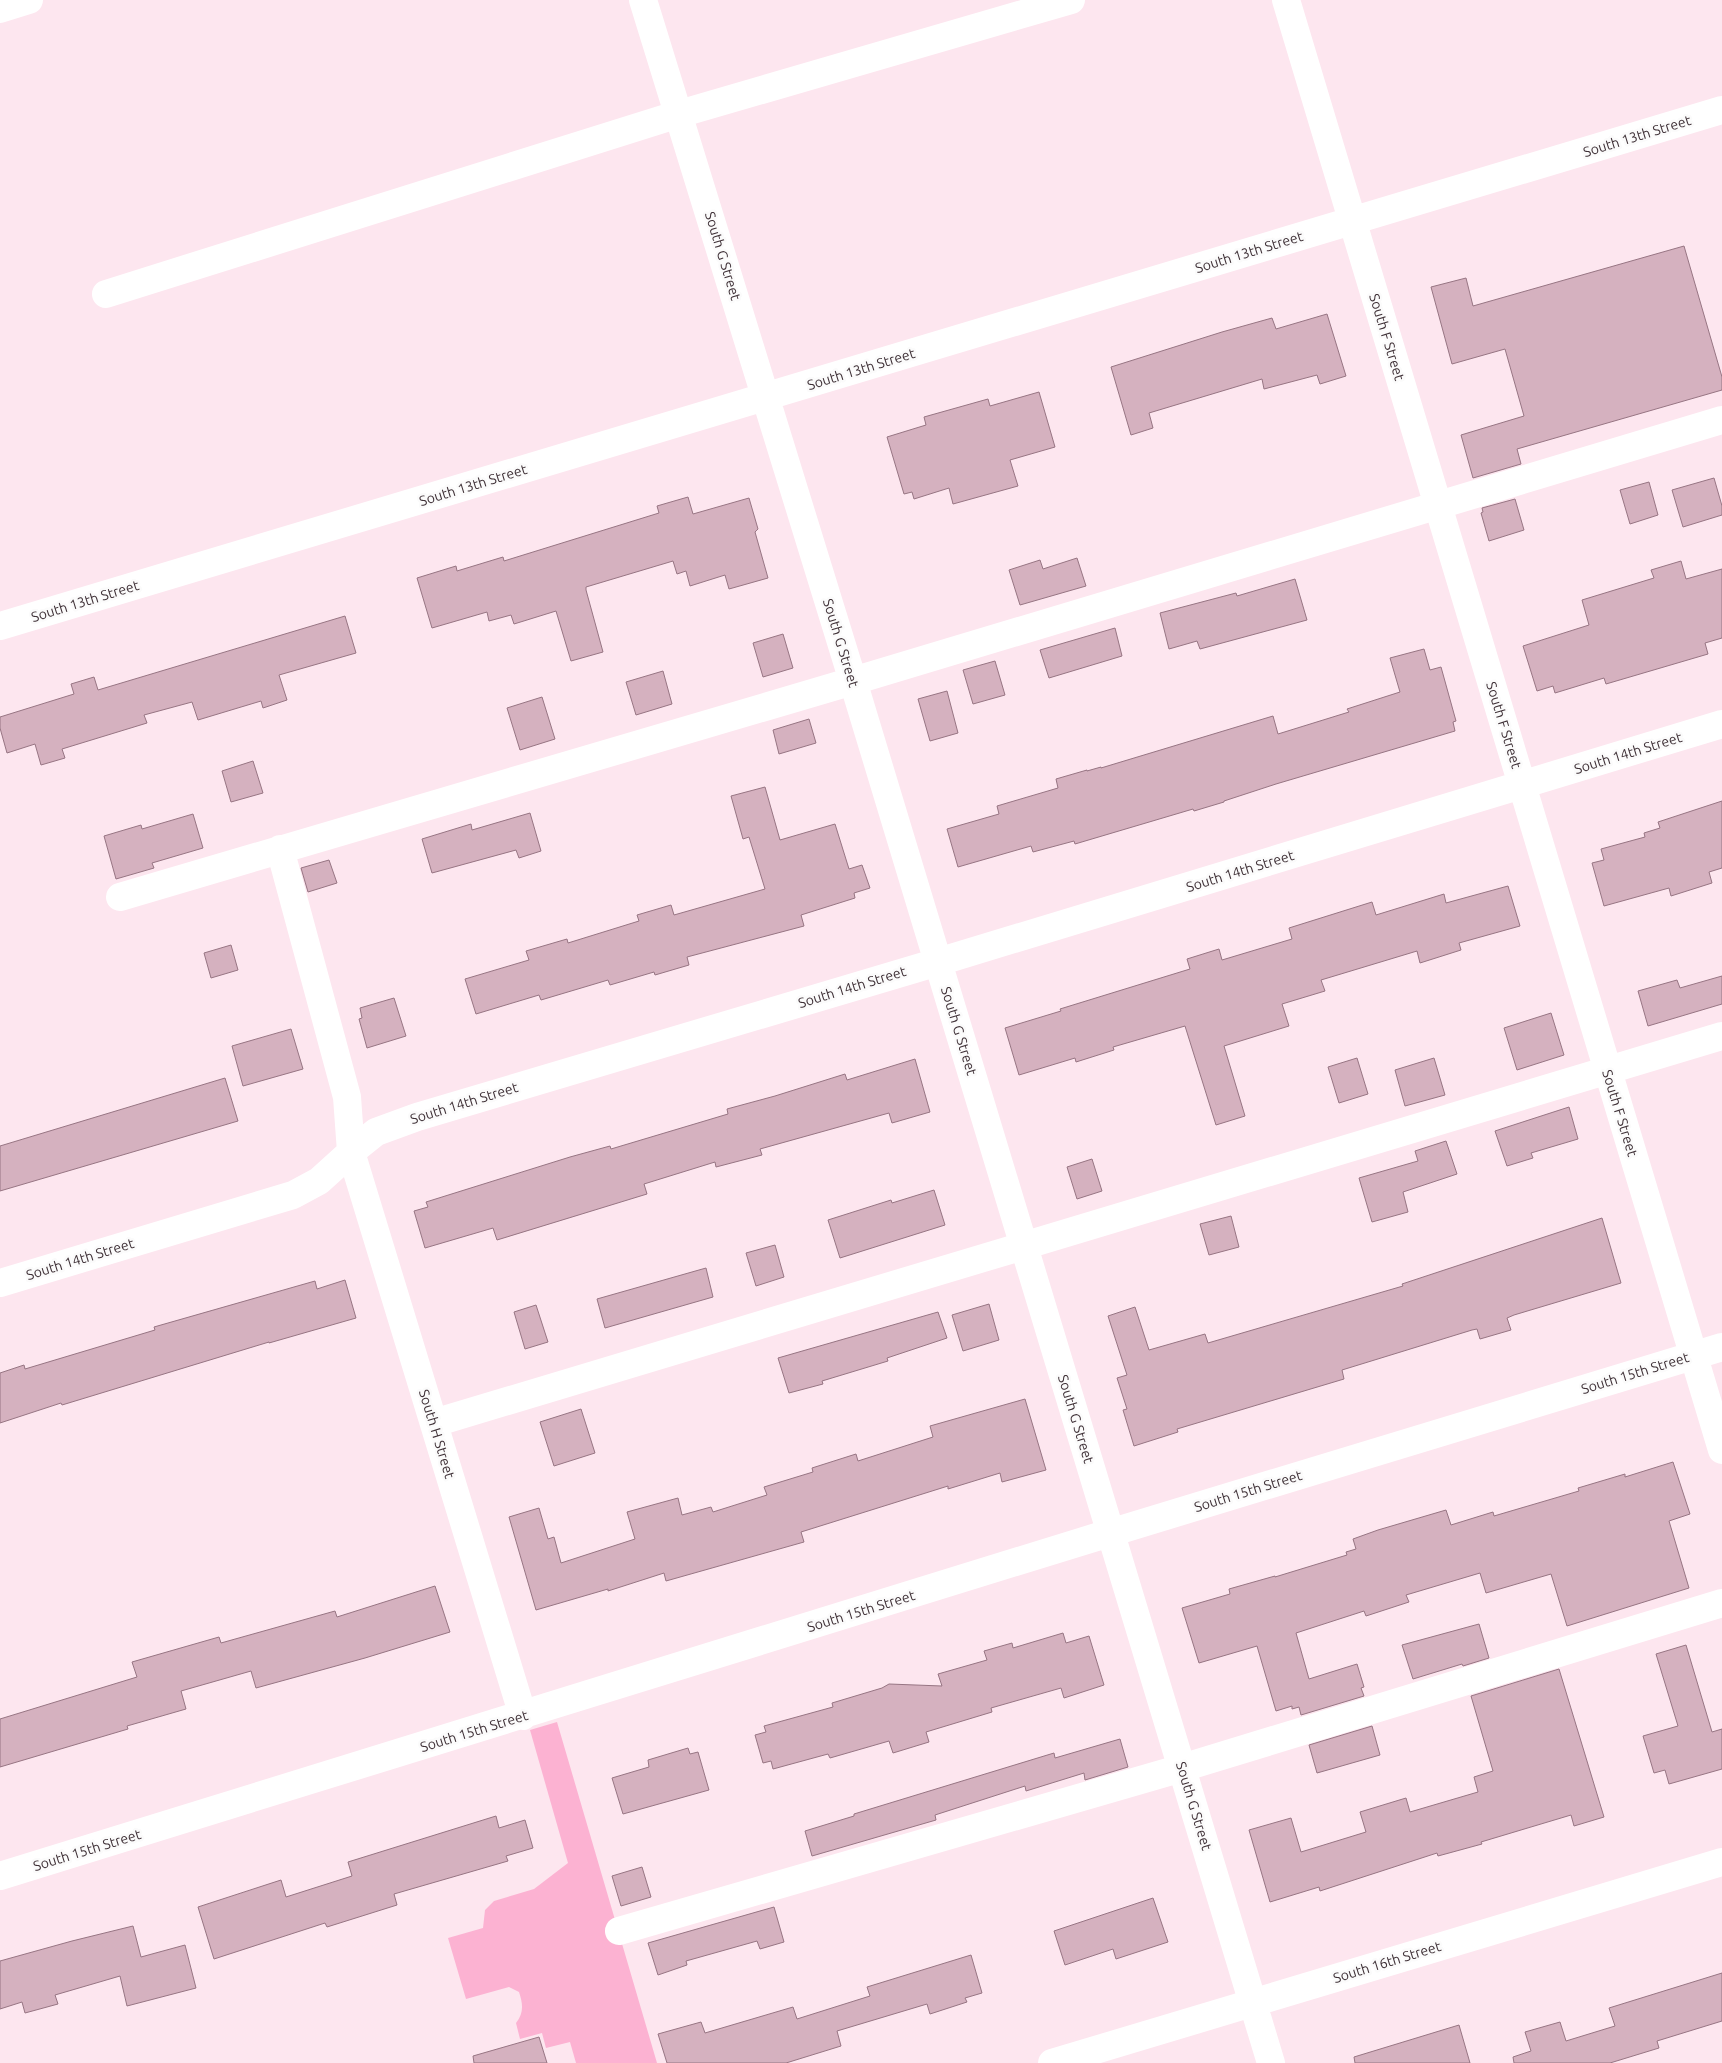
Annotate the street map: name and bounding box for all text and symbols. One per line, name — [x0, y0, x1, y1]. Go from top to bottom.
street label: South 13th Street — [1581, 112, 1693, 160]
street label: South G Street — [702, 210, 744, 303]
street label: South 13th Street — [1193, 228, 1305, 276]
street label: South F Street — [1366, 292, 1408, 383]
street label: South 13th Street — [805, 345, 917, 393]
street label: South 13th Street — [417, 461, 529, 509]
street label: South 13th Street — [29, 577, 141, 625]
street label: South G Street — [820, 597, 862, 690]
street label: South F Street — [1483, 680, 1525, 771]
street label: South 14th Street — [1572, 729, 1684, 777]
street label: South 14th Street — [1184, 847, 1296, 895]
street label: South 14th Street — [796, 963, 908, 1011]
street label: South G Street — [938, 985, 980, 1078]
street label: South F Street — [1599, 1068, 1641, 1159]
street label: South 14th Street — [408, 1079, 520, 1127]
street label: South 14th Street — [24, 1235, 136, 1283]
street label: South 15th Street — [1579, 1349, 1691, 1397]
street label: South G Street — [1055, 1373, 1097, 1466]
street label: South H Street — [416, 1388, 458, 1481]
street label: South 15th Street — [1192, 1467, 1304, 1515]
street label: South 15th Street — [805, 1587, 917, 1635]
street label: South 15th Street — [418, 1707, 530, 1755]
street label: South G Street — [1173, 1760, 1215, 1853]
street label: South 15th Street — [31, 1826, 143, 1874]
street label: South 16th Street — [1331, 1938, 1443, 1986]

